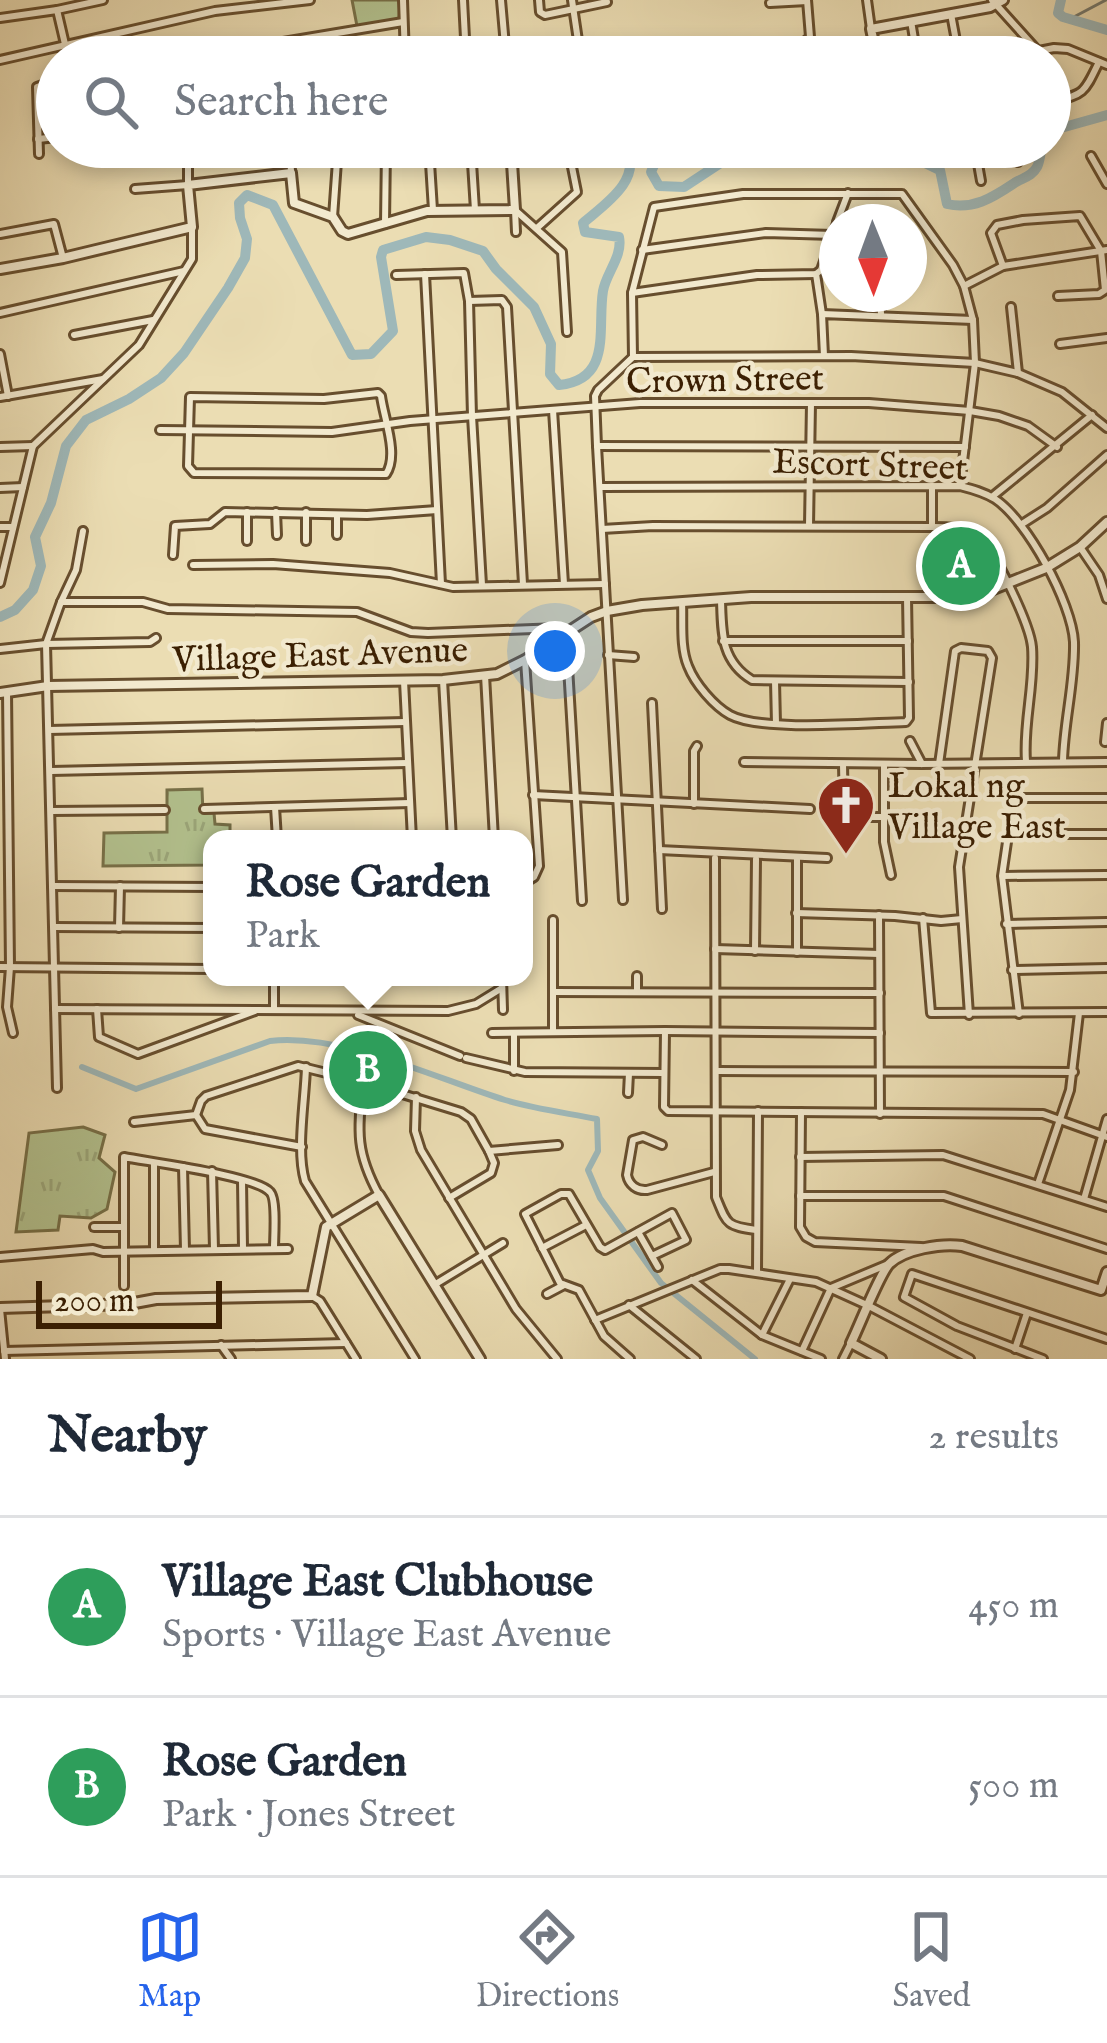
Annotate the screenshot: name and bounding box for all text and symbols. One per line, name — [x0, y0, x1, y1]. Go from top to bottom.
search box — [36, 36, 1071, 168]
icon: search — [78, 69, 144, 135]
text: Search here — [174, 74, 388, 131]
north arrow — [819, 204, 927, 312]
street label: Crown Street — [626, 356, 824, 406]
street label: Escort Street — [772, 440, 968, 492]
pin: A — [922, 521, 1000, 611]
your location — [525, 621, 585, 681]
street label: Village East Avenue — [171, 628, 469, 684]
place label: Lokal ng Village East — [887, 764, 1066, 851]
church icon: Lokal ng Village East — [815, 774, 877, 856]
popup — [203, 830, 533, 986]
text: Rose Garden — [246, 855, 490, 912]
text: Park — [246, 912, 320, 961]
pin: B — [329, 1025, 407, 1115]
scale bar — [36, 1275, 222, 1328]
text: 200 m — [54, 1281, 135, 1323]
text: Nearby — [48, 1405, 207, 1470]
text: 2 results — [928, 1413, 1059, 1462]
text: Village East Clubhouse — [162, 1554, 593, 1611]
text: A — [74, 1582, 100, 1631]
text: 450 m — [968, 1582, 1059, 1631]
text: Sports · Village East Avenue — [162, 1611, 611, 1660]
text: Rose Garden — [162, 1734, 407, 1791]
text: B — [74, 1762, 100, 1811]
text: 500 m — [968, 1762, 1059, 1811]
text: Park · Jones Street — [162, 1791, 455, 1840]
tab: Map — [137, 1904, 203, 2018]
tab: Directions — [476, 1904, 619, 2018]
tab: Saved — [892, 1904, 970, 2018]

